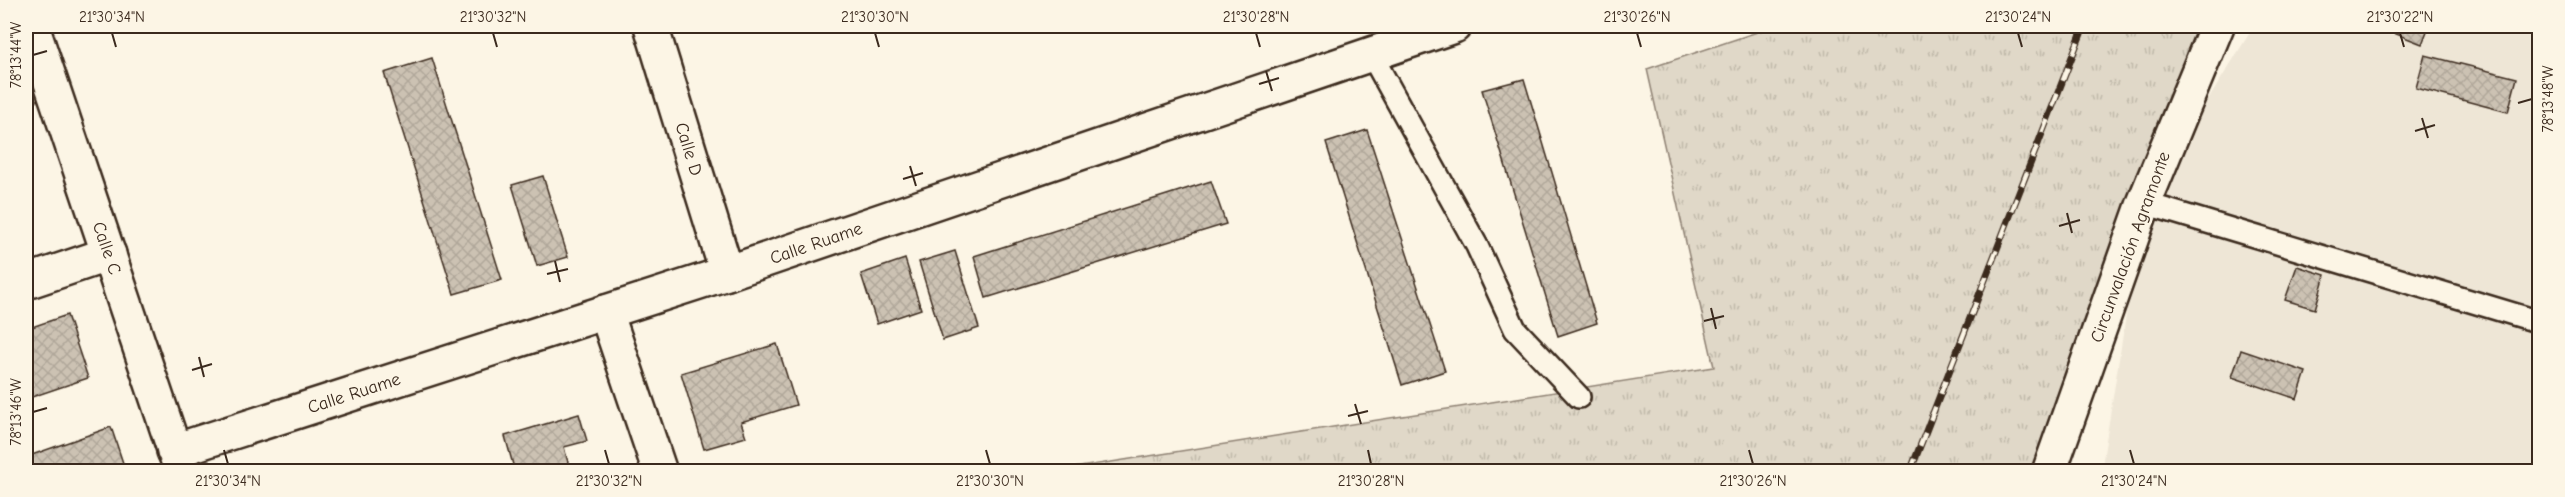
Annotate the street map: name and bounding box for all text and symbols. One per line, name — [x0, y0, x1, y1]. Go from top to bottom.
text: 21°30'34"N — [79, 8, 145, 26]
text: 21°30'32"N — [460, 8, 526, 26]
text: 21°30'30"N — [841, 8, 909, 26]
text: 21°30'28"N — [1223, 8, 1289, 26]
text: 21°30'26"N — [1603, 8, 1671, 26]
text: 21°30'24"N — [1985, 8, 2051, 26]
text: 21°30'22"N — [2367, 8, 2433, 26]
text: 78°13'44"W — [7, 22, 25, 88]
text: 78°13'48"W — [2539, 65, 2557, 133]
street label: Calle D — [671, 120, 707, 178]
street label: Circunvalación Agramonte — [2086, 149, 2175, 345]
street label: Calle Ruame — [767, 218, 865, 269]
street label: Calle C — [88, 219, 125, 277]
street label: Calle Ruame — [305, 369, 403, 418]
text: 78°13'46"W — [7, 378, 25, 446]
text: 21°30'34"N — [195, 472, 261, 490]
text: 21°30'32"N — [576, 472, 642, 490]
text: 21°30'30"N — [956, 472, 1024, 490]
text: 21°30'28"N — [1338, 472, 1404, 490]
text: 21°30'26"N — [1719, 472, 1787, 490]
text: 21°30'24"N — [2101, 472, 2167, 490]

